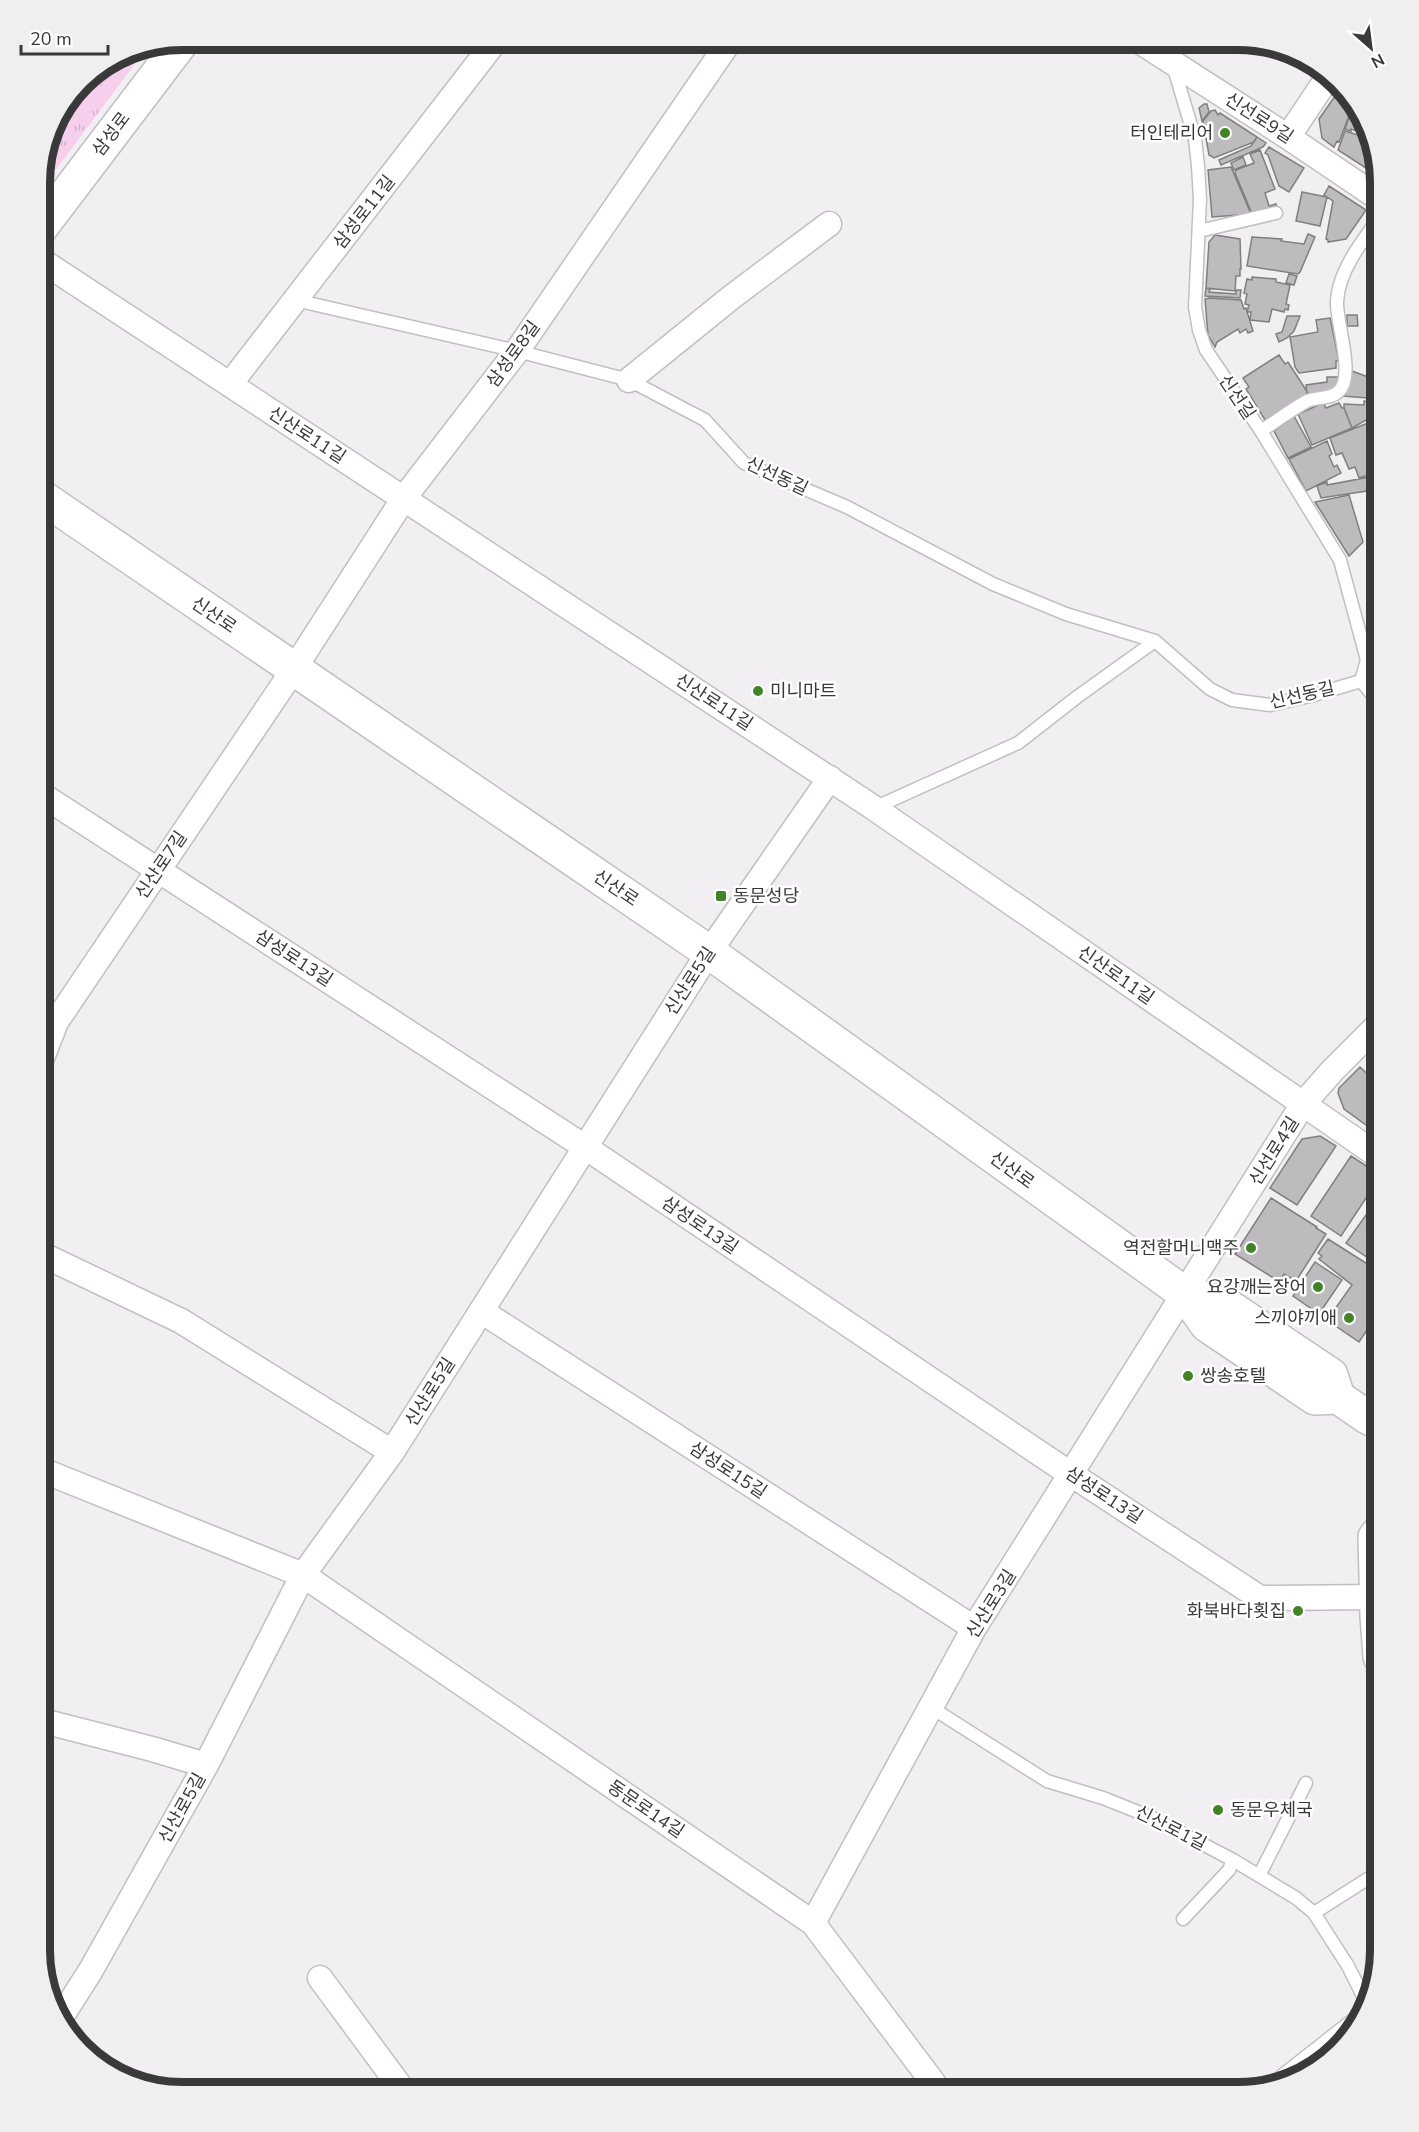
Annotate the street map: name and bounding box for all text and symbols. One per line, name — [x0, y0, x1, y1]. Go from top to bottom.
scale bar — [21, 18, 108, 56]
north arrow — [1341, 18, 1401, 78]
text: 20 m — [30, 27, 72, 51]
text: N — [1367, 48, 1388, 73]
street label: 신선로9길 — [1220, 87, 1298, 149]
street label: 삼성로 — [86, 107, 136, 161]
place label: 터인테리어 — [1130, 121, 1213, 145]
marker: 터인테리어 — [1218, 126, 1232, 140]
street label: 삼성로11길 — [328, 170, 400, 254]
street label: 삼성로8길 — [481, 316, 545, 392]
street label: 신선길 — [1213, 370, 1261, 424]
street label: 신산로11길 — [264, 401, 350, 469]
street label: 신선동길 — [742, 451, 812, 501]
street label: 신산로 — [187, 591, 241, 639]
street label: 신산로11길 — [671, 668, 757, 736]
street label: 신선동길 — [1267, 676, 1337, 714]
place label: 미니마트 — [770, 679, 836, 703]
marker: 미니마트 — [751, 684, 765, 698]
street label: 신산로7길 — [130, 826, 192, 904]
street label: 신산로 — [589, 864, 643, 912]
place label: 동문성당 — [733, 884, 799, 908]
marker: 동문성당 — [714, 889, 728, 903]
street label: 삼성로13길 — [251, 924, 337, 992]
street label: 신산로11길 — [1073, 940, 1159, 1010]
street label: 신산로5길 — [659, 942, 721, 1020]
street label: 신선로4길 — [1243, 1112, 1305, 1190]
street label: 신산로 — [985, 1146, 1039, 1194]
street label: 삼성로13길 — [657, 1190, 743, 1260]
place label: 역전할머니맥주 — [1123, 1236, 1239, 1260]
marker: 역전할머니맥주 — [1244, 1241, 1258, 1255]
place label: 요강깨는장어 — [1207, 1275, 1306, 1299]
marker: 요강깨는장어 — [1311, 1280, 1325, 1294]
place label: 스끼야끼애 — [1254, 1306, 1337, 1330]
marker: 스끼야끼애 — [1342, 1311, 1356, 1325]
street label: 신산로5길 — [399, 1353, 461, 1431]
place label: 쌍송호텔 — [1200, 1364, 1266, 1388]
marker: 쌍송호텔 — [1181, 1369, 1195, 1383]
street label: 삼성로15길 — [685, 1436, 771, 1504]
street label: 삼성로13길 — [1061, 1461, 1147, 1529]
street label: 신산로3길 — [960, 1565, 1022, 1643]
place label: 화북바다횟집 — [1187, 1599, 1286, 1623]
marker: 화북바다횟집 — [1291, 1604, 1305, 1618]
street label: 신산로5길 — [153, 1768, 211, 1848]
street label: 동문로14길 — [603, 1774, 689, 1844]
place label: 동문우체국 — [1230, 1798, 1313, 1822]
street label: 신산로1길 — [1131, 1800, 1211, 1856]
marker: 동문우체국 — [1211, 1803, 1225, 1817]

